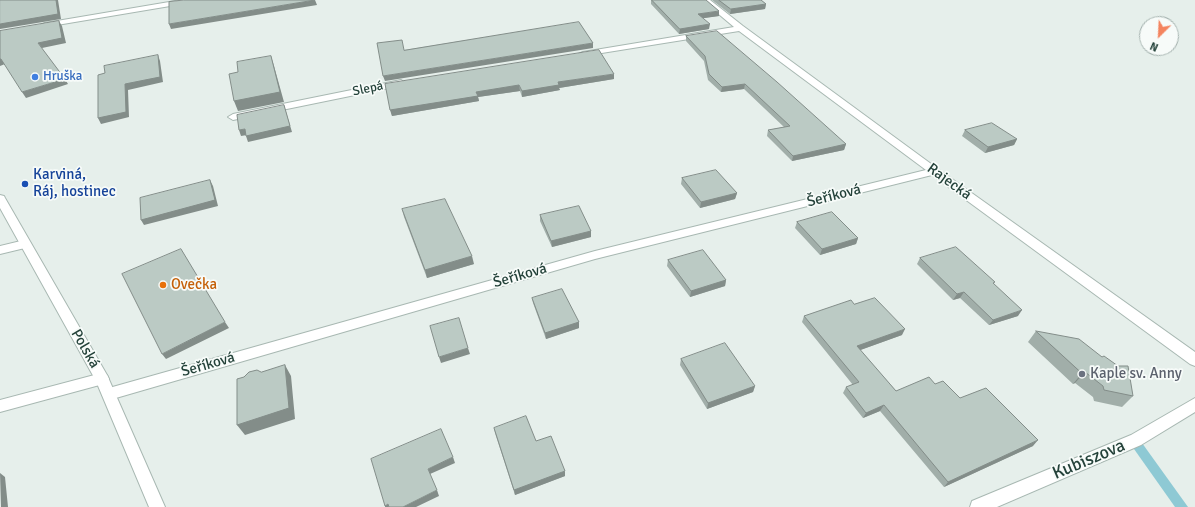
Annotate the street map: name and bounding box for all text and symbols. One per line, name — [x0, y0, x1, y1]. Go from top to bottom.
north arrow — [1139, 16, 1179, 56]
text: N — [1148, 39, 1160, 54]
place label: Hruška — [43, 69, 82, 85]
marker: Hruška — [30, 72, 40, 82]
street label: Slepá — [351, 78, 385, 100]
street label: Rajecká — [923, 160, 975, 204]
place label: Karviná, Ráj, hostinec — [33, 166, 116, 201]
marker: Karviná, Ráj, hostinec — [20, 179, 30, 189]
street label: Šeříková — [805, 181, 863, 211]
street label: Šeříková — [491, 260, 549, 292]
place label: Ovečka — [171, 276, 217, 294]
marker: Ovečka — [158, 280, 168, 290]
street label: Polská — [67, 326, 103, 372]
street label: Šeříková — [179, 349, 237, 381]
place label: Kaple sv. Anny — [1090, 365, 1182, 383]
marker: Kaple sv. Anny — [1077, 369, 1087, 379]
street label: Kubiszova — [1049, 435, 1129, 485]

